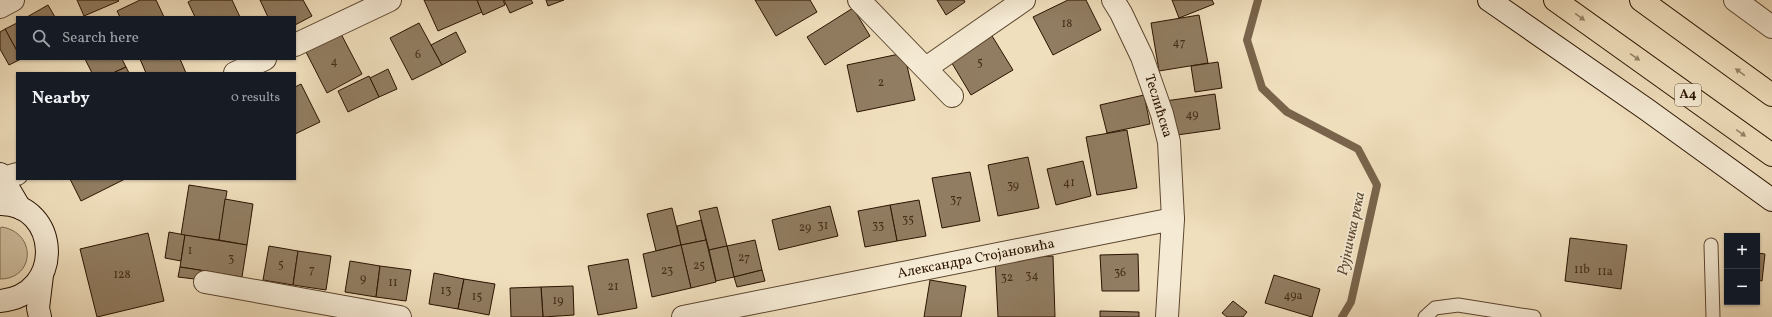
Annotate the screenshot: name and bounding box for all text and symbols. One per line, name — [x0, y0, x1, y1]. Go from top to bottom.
one-way arrow — [1574, 13, 1585, 21]
search box — [16, 16, 296, 60]
house number: 18 — [1062, 16, 1072, 32]
icon: search — [30, 27, 52, 49]
text: Search here — [62, 28, 139, 49]
house number: 47 — [1173, 35, 1186, 51]
house number: 6 — [415, 47, 421, 63]
one-way arrow — [1630, 53, 1641, 61]
house number: 4 — [330, 54, 338, 70]
house number: 5 — [977, 55, 983, 71]
one-way arrow — [1735, 68, 1746, 76]
street label: Теслићска — [1139, 72, 1177, 140]
house number: 2 — [878, 75, 884, 91]
road number: A4 — [1675, 84, 1701, 106]
text: Nearby — [32, 87, 90, 110]
text: 0 results — [231, 89, 280, 107]
house number: 49 — [1185, 107, 1199, 123]
one-way arrow — [1736, 128, 1746, 136]
house number: 41 — [1063, 175, 1075, 191]
house number: 39 — [1007, 178, 1019, 194]
water label: Рујничка река — [1333, 190, 1371, 278]
house number: 37 — [950, 192, 962, 208]
house number: 35 — [902, 212, 914, 228]
house number: 31 — [818, 218, 828, 234]
house number: 33 — [872, 218, 884, 234]
house number: 29 — [799, 220, 811, 236]
map controls — [1724, 233, 1760, 305]
button: + — [1724, 233, 1760, 269]
street label: Александра Стојановића — [896, 234, 1056, 284]
house number: 1 — [188, 243, 192, 259]
house number: 27 — [738, 250, 750, 266]
house number: 3 — [228, 251, 234, 267]
house number: 5 — [278, 257, 284, 273]
house number: 25 — [693, 258, 705, 274]
house number: 7 — [309, 262, 315, 278]
house number: 11b — [1574, 262, 1590, 278]
house number: 23 — [661, 263, 673, 279]
house number: 11a — [1597, 264, 1613, 280]
house number: 36 — [1114, 265, 1126, 281]
house number: 128 — [113, 267, 131, 283]
house number: 34 — [1025, 268, 1039, 284]
button: − — [1724, 269, 1760, 305]
house number: 32 — [1001, 270, 1013, 286]
house number: 9 — [360, 271, 366, 287]
house number: 11 — [388, 275, 398, 291]
house number: 21 — [607, 279, 619, 295]
house number: 13 — [441, 283, 451, 299]
house number: 49a — [1283, 288, 1303, 304]
house number: 15 — [472, 289, 482, 305]
house number: 19 — [553, 293, 563, 309]

